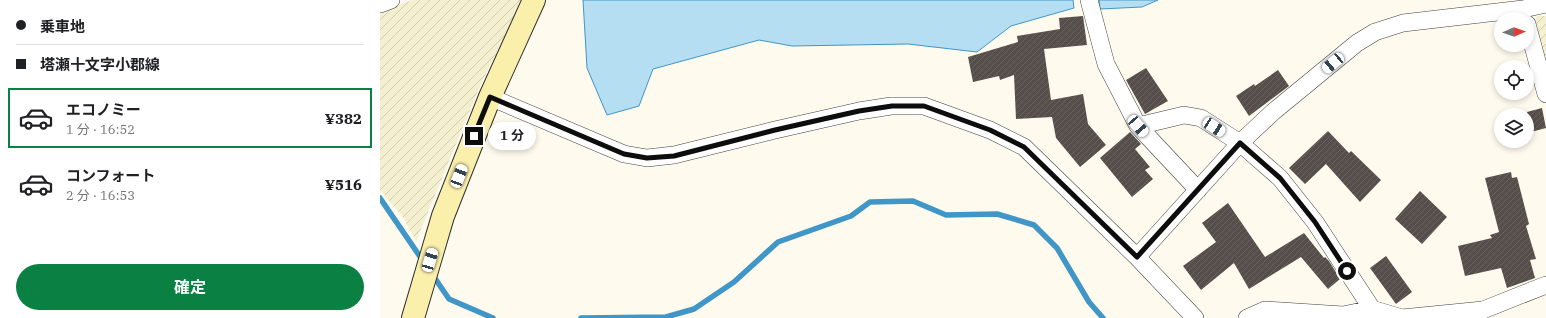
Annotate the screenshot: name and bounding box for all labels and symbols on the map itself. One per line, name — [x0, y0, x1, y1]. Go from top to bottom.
north arrow — [1494, 12, 1534, 52]
car — [1320, 51, 1346, 75]
car — [1126, 113, 1150, 139]
car — [1201, 115, 1227, 139]
callout: 1 分 — [488, 122, 536, 150]
route end — [465, 127, 483, 145]
car — [449, 163, 469, 189]
car — [421, 247, 439, 273]
route start — [1338, 262, 1356, 280]

